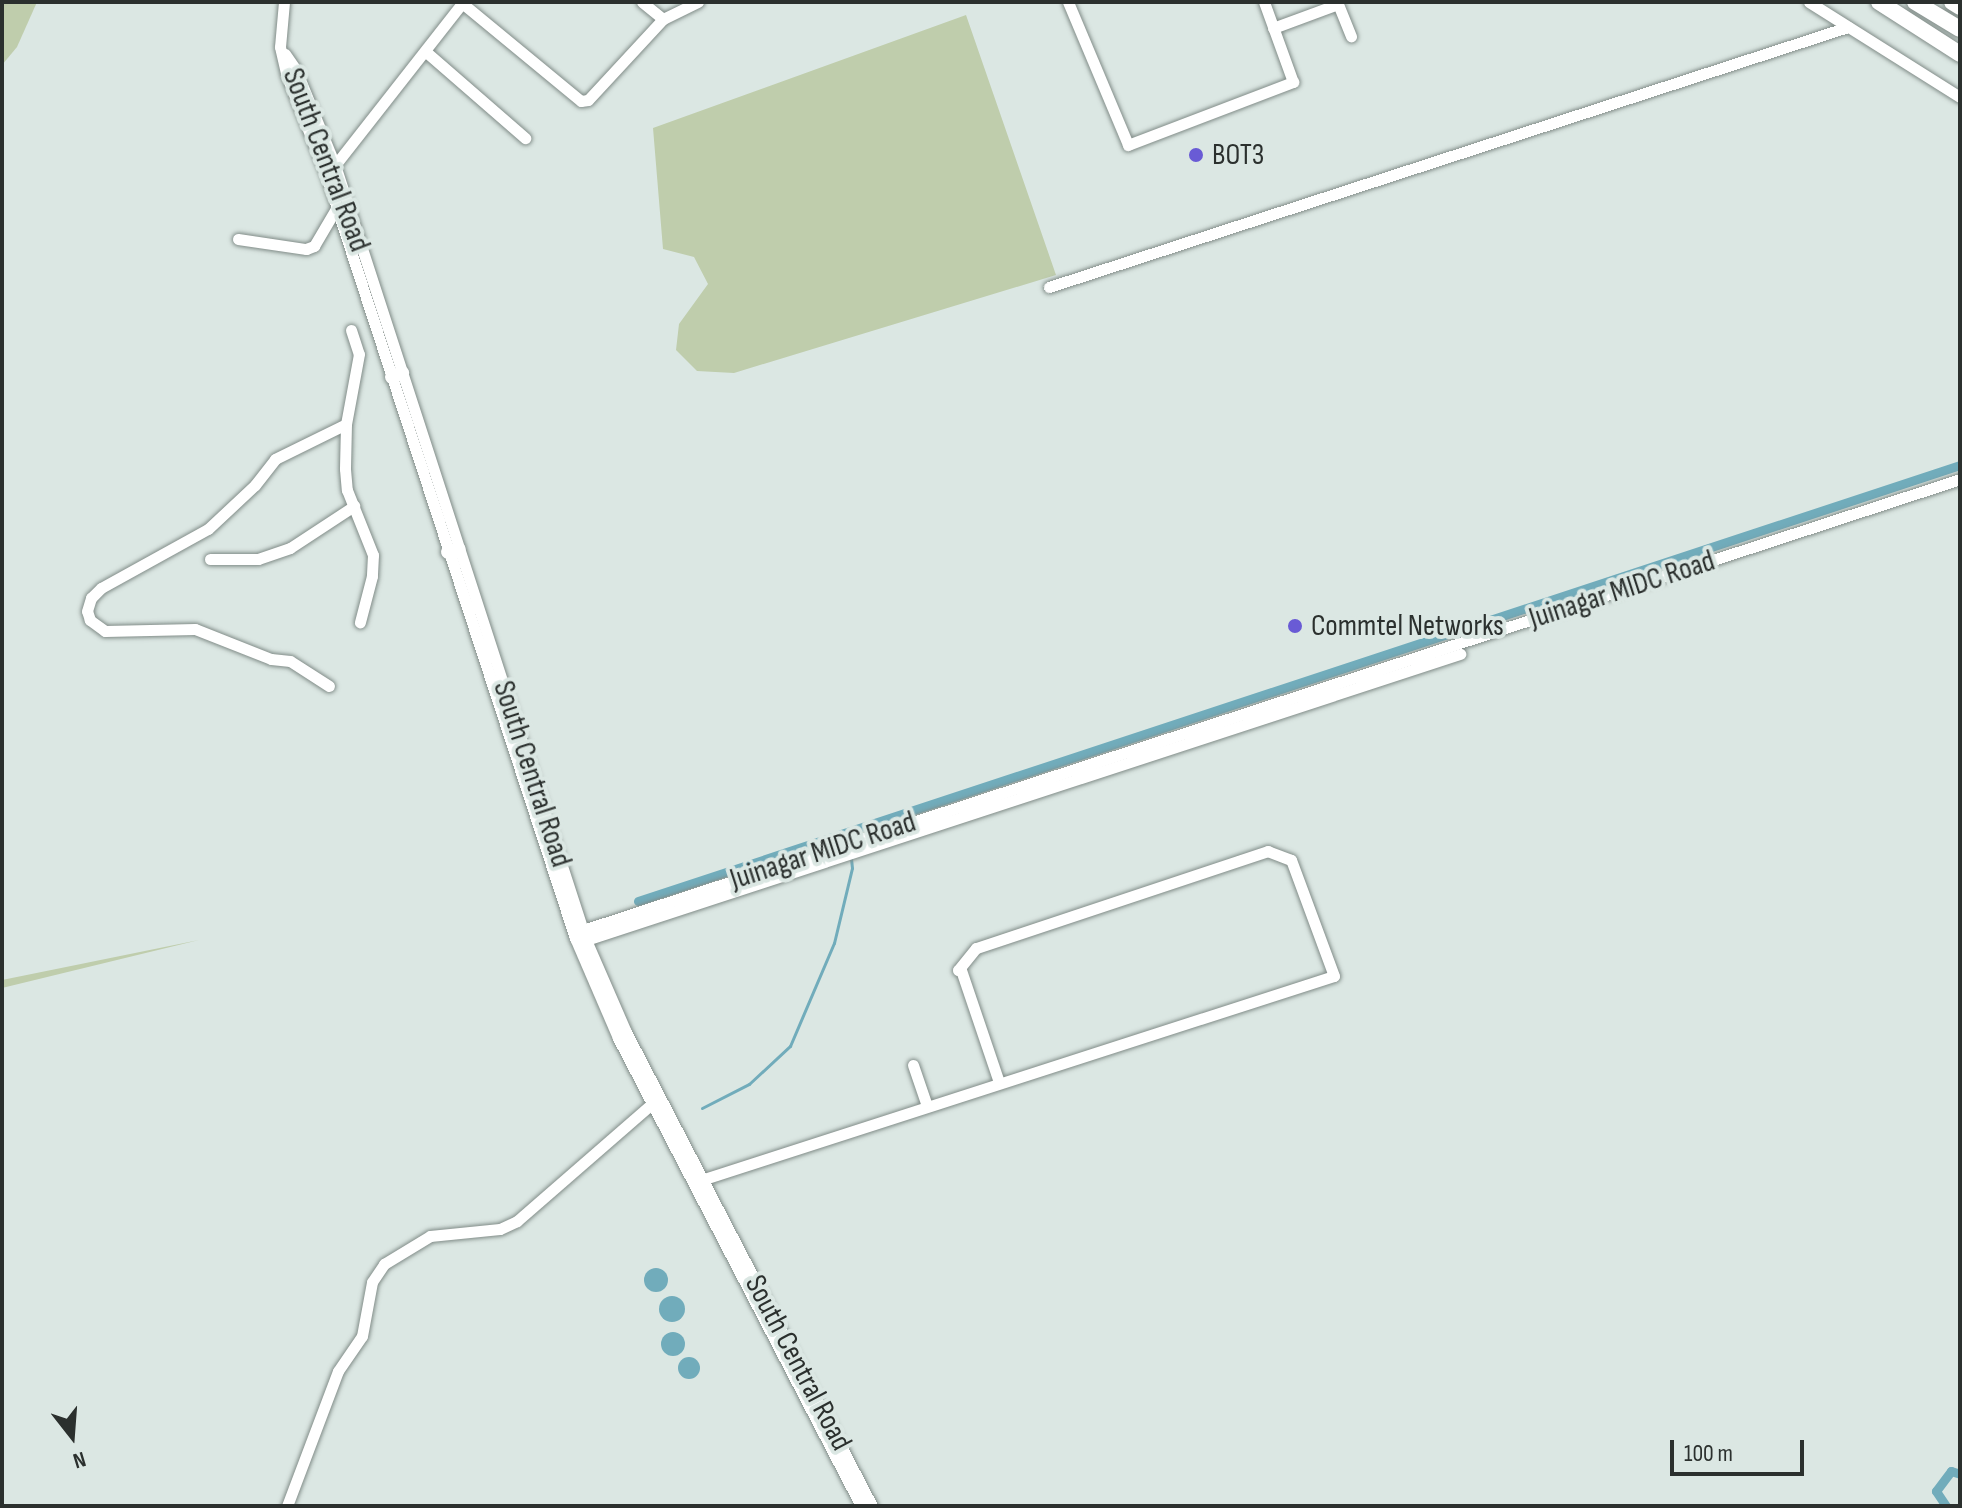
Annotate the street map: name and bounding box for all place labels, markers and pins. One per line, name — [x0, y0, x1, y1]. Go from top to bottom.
place label: BOT3 — [1212, 137, 1264, 173]
marker: BOT3 — [1187, 146, 1205, 164]
place label: Commtel Networks — [1311, 608, 1504, 644]
marker: Commtel Networks — [1286, 617, 1304, 635]

